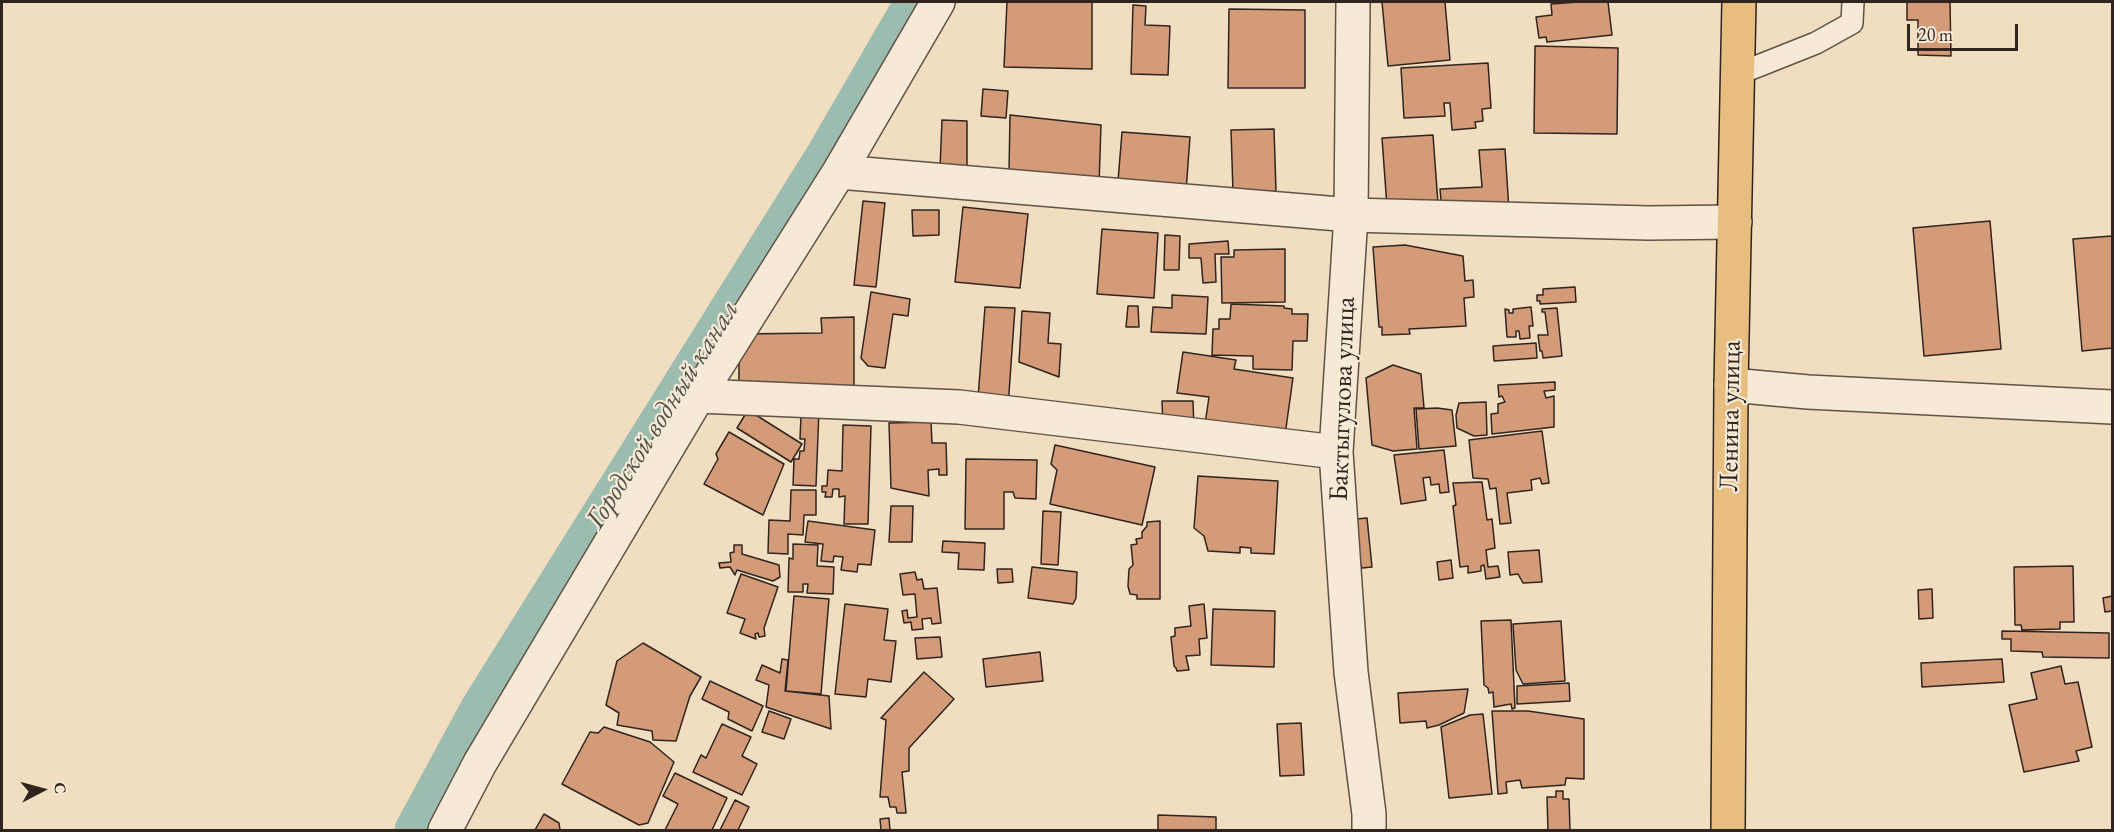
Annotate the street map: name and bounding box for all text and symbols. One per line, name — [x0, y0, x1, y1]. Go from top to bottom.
scale bar — [1910, 12, 2021, 50]
text: 20 m — [1918, 23, 1953, 46]
water label: Городской водный канал — [579, 295, 747, 535]
street label: Бактыгулова улица — [1323, 296, 1363, 502]
street label: Ленина улица — [1713, 340, 1749, 492]
north arrow — [12, 760, 72, 820]
text: С — [49, 781, 71, 795]

